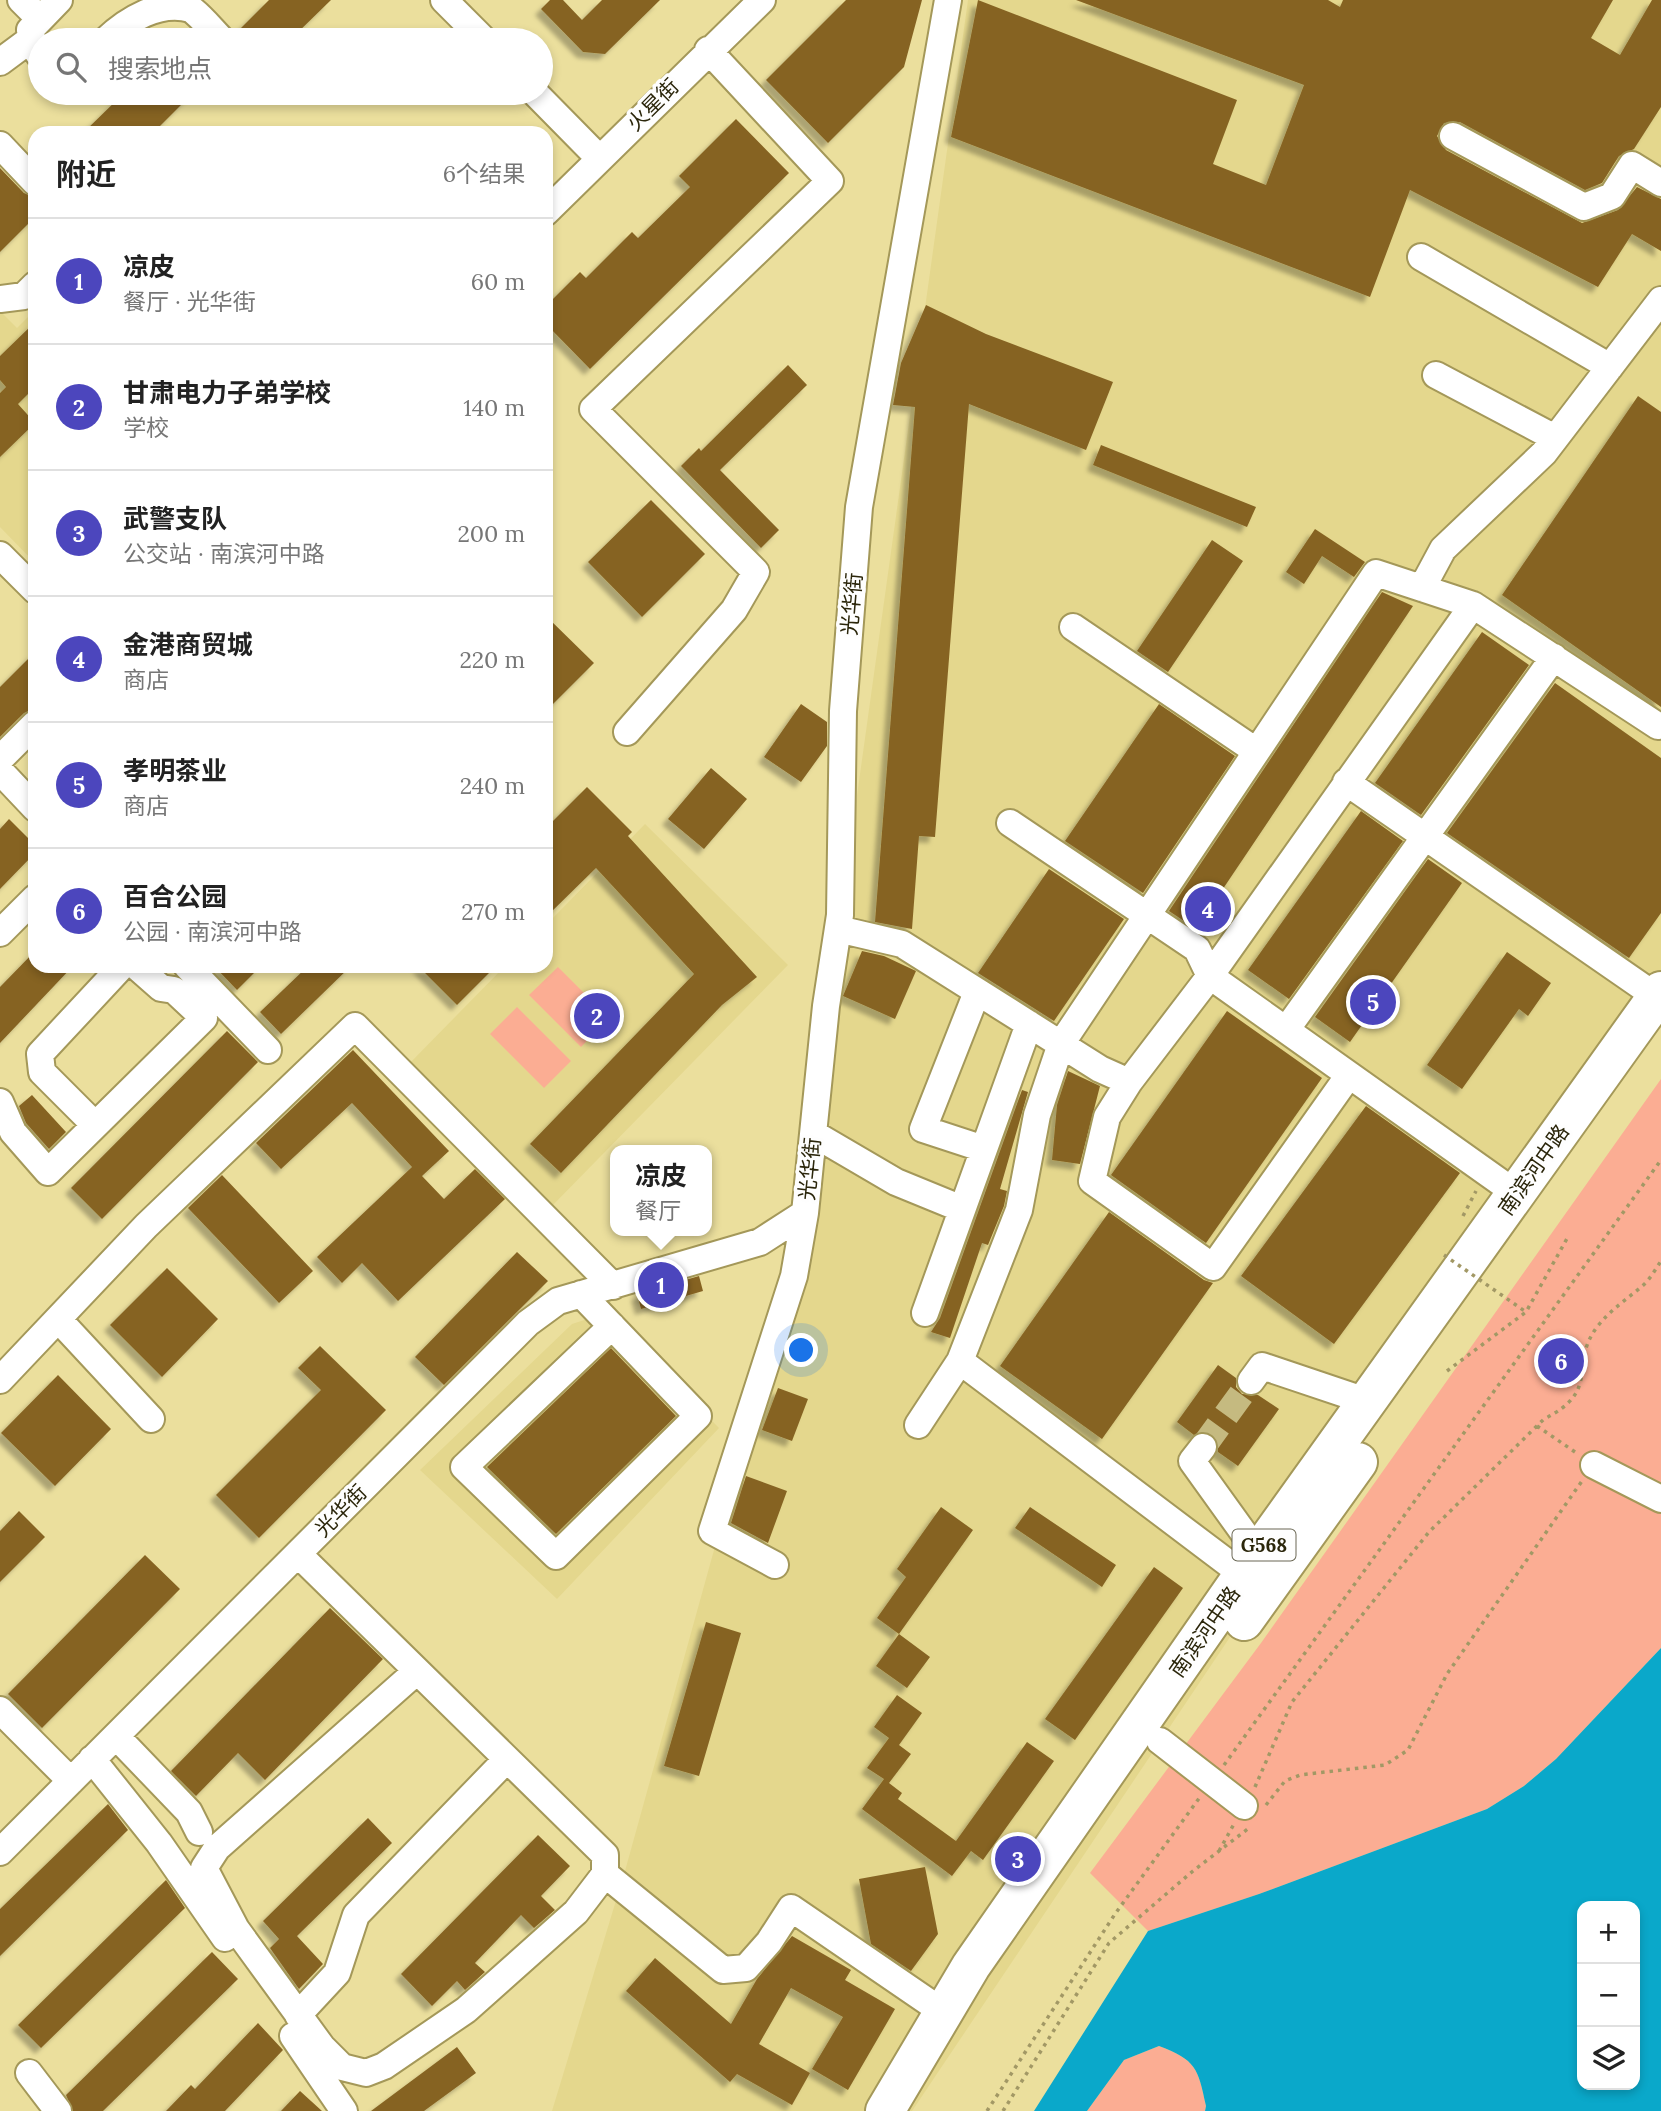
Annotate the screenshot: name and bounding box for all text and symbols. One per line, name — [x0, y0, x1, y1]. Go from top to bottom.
search box — [28, 28, 553, 105]
icon: search — [52, 48, 90, 86]
text: 搜索地点 — [108, 52, 212, 85]
street label: 火星街 — [621, 73, 684, 136]
text: 附近 — [56, 155, 116, 193]
text: 6个结果 — [443, 159, 525, 188]
text: 凉皮 — [123, 250, 175, 283]
text: 1 — [74, 267, 84, 296]
text: 60 m — [471, 267, 525, 296]
text: 餐厅 · 光华街 — [123, 287, 256, 316]
text: 甘肃电力子弟学校 — [123, 376, 331, 409]
text: 2 — [73, 393, 85, 422]
text: 140 m — [463, 393, 525, 422]
text: 学校 — [123, 413, 169, 442]
text: 武警支队 — [123, 502, 227, 535]
text: 3 — [73, 519, 85, 548]
text: 200 m — [457, 519, 525, 548]
text: 公交站 · 南滨河中路 — [123, 539, 325, 568]
street label: 光华街 — [835, 571, 868, 637]
text: 金港商贸城 — [123, 628, 253, 661]
text: 4 — [73, 645, 85, 674]
text: 220 m — [459, 645, 525, 674]
text: 商店 — [123, 665, 169, 694]
text: 孝明茶业 — [123, 754, 227, 787]
text: 5 — [73, 771, 85, 800]
text: 240 m — [460, 771, 525, 800]
text: 商店 — [123, 791, 169, 820]
text: 百合公园 — [123, 880, 227, 913]
pin: 4 — [1185, 883, 1231, 935]
text: 6 — [72, 897, 86, 926]
text: 270 m — [461, 897, 525, 926]
text: 公园 · 南滨河中路 — [123, 917, 302, 946]
pin: 5 — [1350, 976, 1396, 1028]
pin: 2 — [574, 990, 620, 1042]
street label: 南滨河中路 — [1492, 1119, 1575, 1220]
street label: 光华街 — [793, 1136, 826, 1202]
popup — [610, 1145, 712, 1236]
text: 凉皮 — [635, 1159, 687, 1192]
text: 餐厅 — [635, 1196, 681, 1225]
pin: 1 — [638, 1259, 684, 1311]
your location — [784, 1333, 818, 1367]
pin: 6 — [1538, 1335, 1584, 1387]
street label: 光华街 — [309, 1479, 372, 1542]
road number: G568 — [1232, 1530, 1296, 1560]
street label: 南滨河中路 — [1163, 1581, 1246, 1682]
pin: 3 — [995, 1833, 1041, 1885]
map controls — [1577, 1901, 1640, 2090]
button: + — [1577, 1901, 1640, 1964]
button: − — [1577, 1964, 1640, 2027]
button: layers — [1577, 2027, 1640, 2090]

